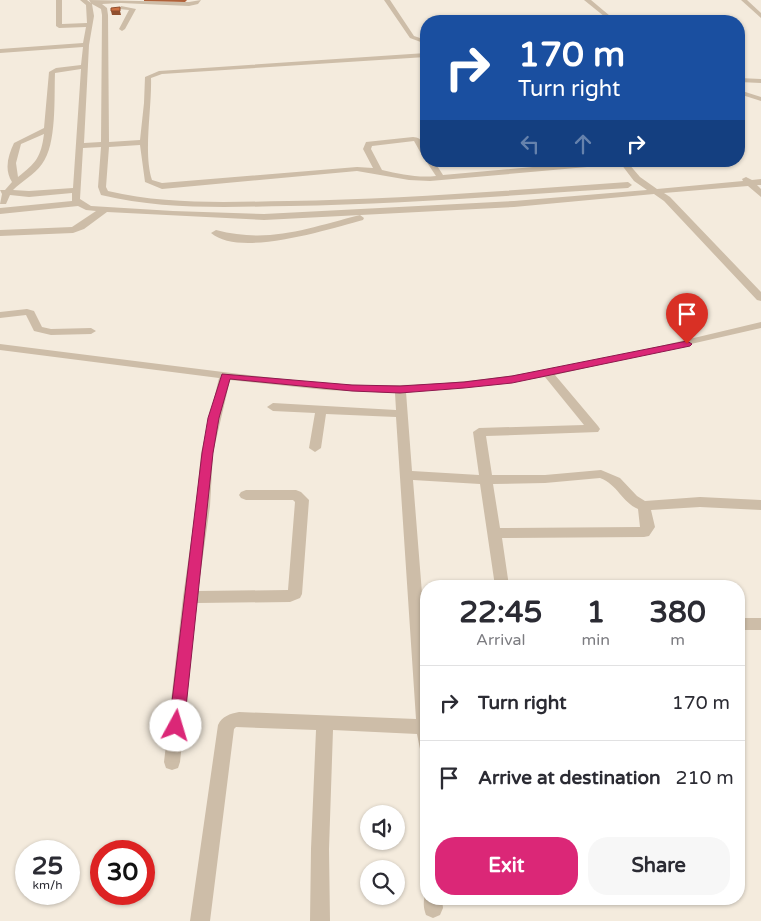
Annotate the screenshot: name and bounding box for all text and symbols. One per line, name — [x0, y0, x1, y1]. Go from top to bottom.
text: 170 m — [518, 34, 625, 76]
icon: right — [435, 35, 500, 100]
text: Turn right — [518, 76, 620, 102]
icon: left — [516, 130, 544, 158]
icon: ahead — [569, 130, 597, 158]
icon: right — [622, 130, 650, 158]
pin — [666, 293, 708, 344]
icon: arrive — [673, 300, 701, 328]
text: 22:45 — [459, 594, 542, 631]
text: 1 — [586, 594, 605, 631]
text: 380 — [649, 594, 706, 631]
text: Arrival — [476, 630, 526, 650]
text: min — [582, 630, 610, 650]
text: m — [670, 630, 685, 650]
icon: right — [435, 689, 463, 717]
text: Turn right — [478, 692, 566, 714]
text: 170 m — [672, 692, 730, 714]
position arrow — [149, 699, 201, 751]
icon: arrive — [435, 764, 463, 792]
text: Arrive at destination — [478, 767, 661, 789]
text: 210 m — [676, 767, 734, 789]
map controls — [360, 805, 405, 905]
button: sound — [360, 805, 405, 850]
button: Exit — [435, 837, 578, 895]
button: Share — [588, 837, 730, 895]
speed limit sign: 30 — [90, 840, 155, 905]
text: 25 — [32, 851, 63, 881]
button: search — [360, 860, 405, 905]
text: km/h — [32, 878, 63, 892]

